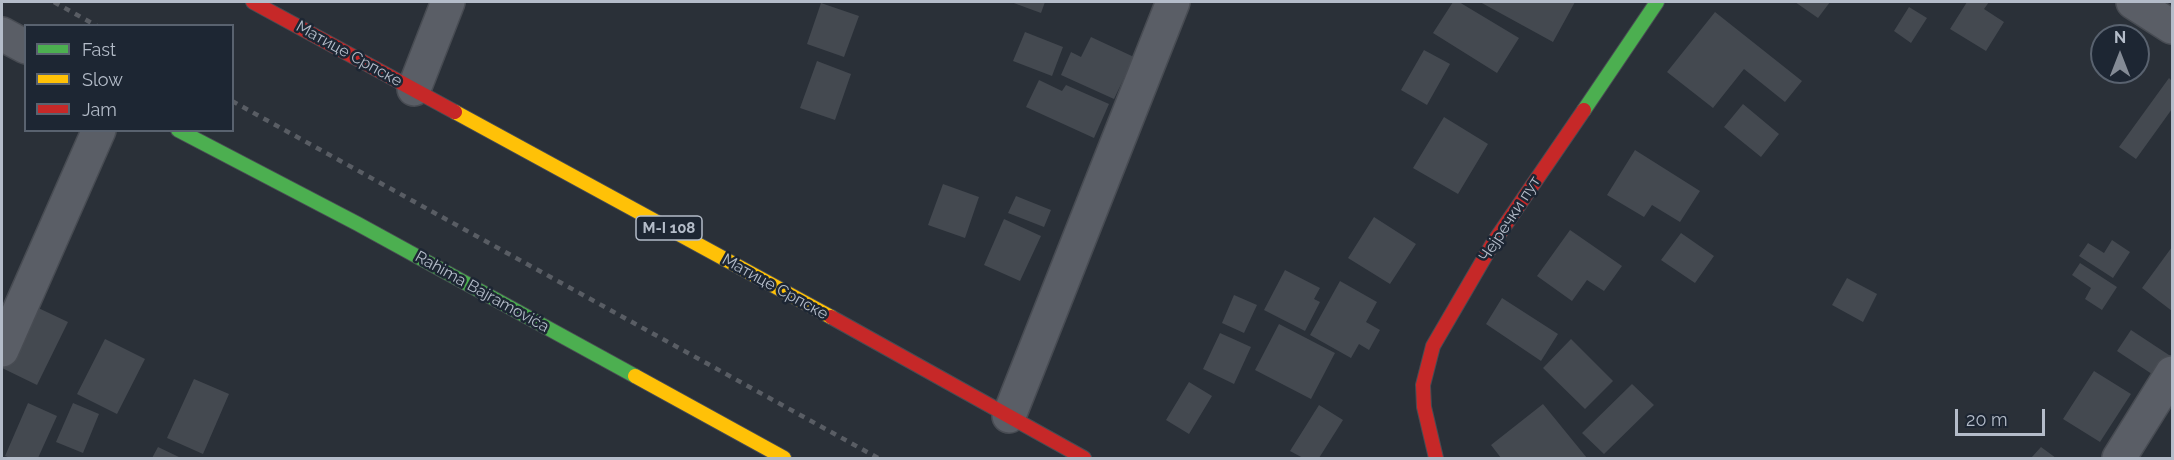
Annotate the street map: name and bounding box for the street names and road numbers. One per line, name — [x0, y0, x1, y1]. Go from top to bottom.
street label: Матице Српске — [293, 17, 405, 91]
street label: Чејречки пут — [1475, 173, 1545, 265]
road number: M-I 108 — [636, 216, 702, 240]
street label: Rahima Bajramovića — [412, 247, 552, 337]
street label: Матице Српске — [719, 250, 831, 324]

